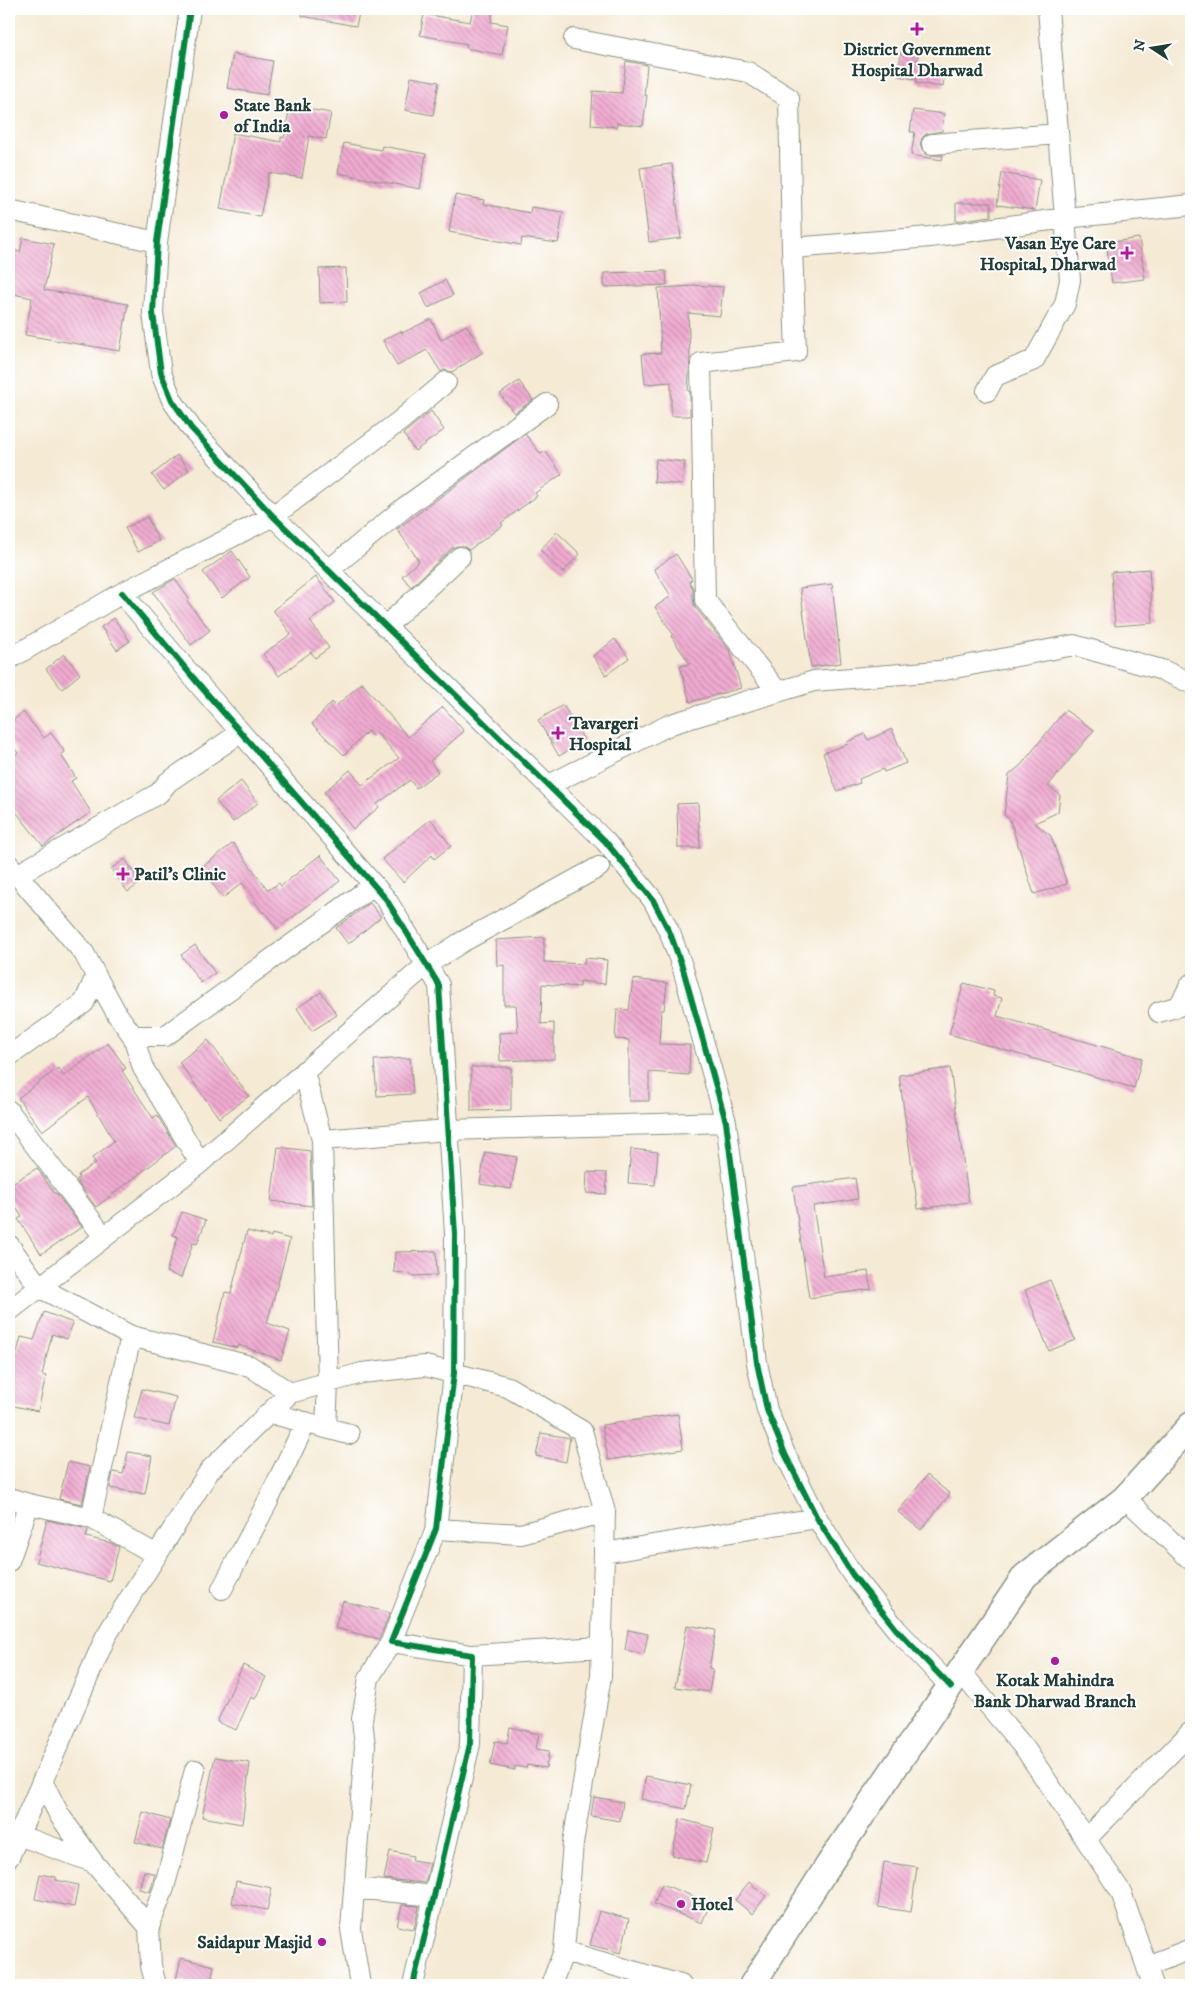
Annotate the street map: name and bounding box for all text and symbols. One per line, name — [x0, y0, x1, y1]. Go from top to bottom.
marker: District Government Hospital Dharwad — [910, 22, 924, 36]
north arrow — [1128, 22, 1178, 72]
text: N — [1130, 38, 1150, 53]
place label: District Government Hospital Dharwad — [843, 39, 991, 82]
place label: State Bank of India — [234, 95, 312, 138]
marker: State Bank of India — [218, 109, 230, 121]
place label: Vasan Eye Care Hospital, Dharwad — [980, 233, 1117, 276]
marker: Vasan Eye Care Hospital, Dharwad — [1120, 246, 1134, 260]
place label: Tavargeri Hospital — [568, 713, 639, 756]
marker: Tavargeri Hospital — [551, 726, 565, 740]
place label: Patil's Clinic — [134, 864, 226, 886]
marker: Patil's Clinic — [116, 867, 130, 881]
marker: Kotak Mahindra Bank Dharwad Branch — [1049, 1655, 1061, 1667]
place label: Kotak Mahindra Bank Dharwad Branch — [974, 1670, 1137, 1713]
place label: Hotel — [691, 1894, 734, 1916]
marker: Hotel — [675, 1898, 687, 1910]
place label: Saidapur Masjid — [197, 1932, 313, 1954]
marker: Saidapur Masjid — [316, 1936, 328, 1948]

